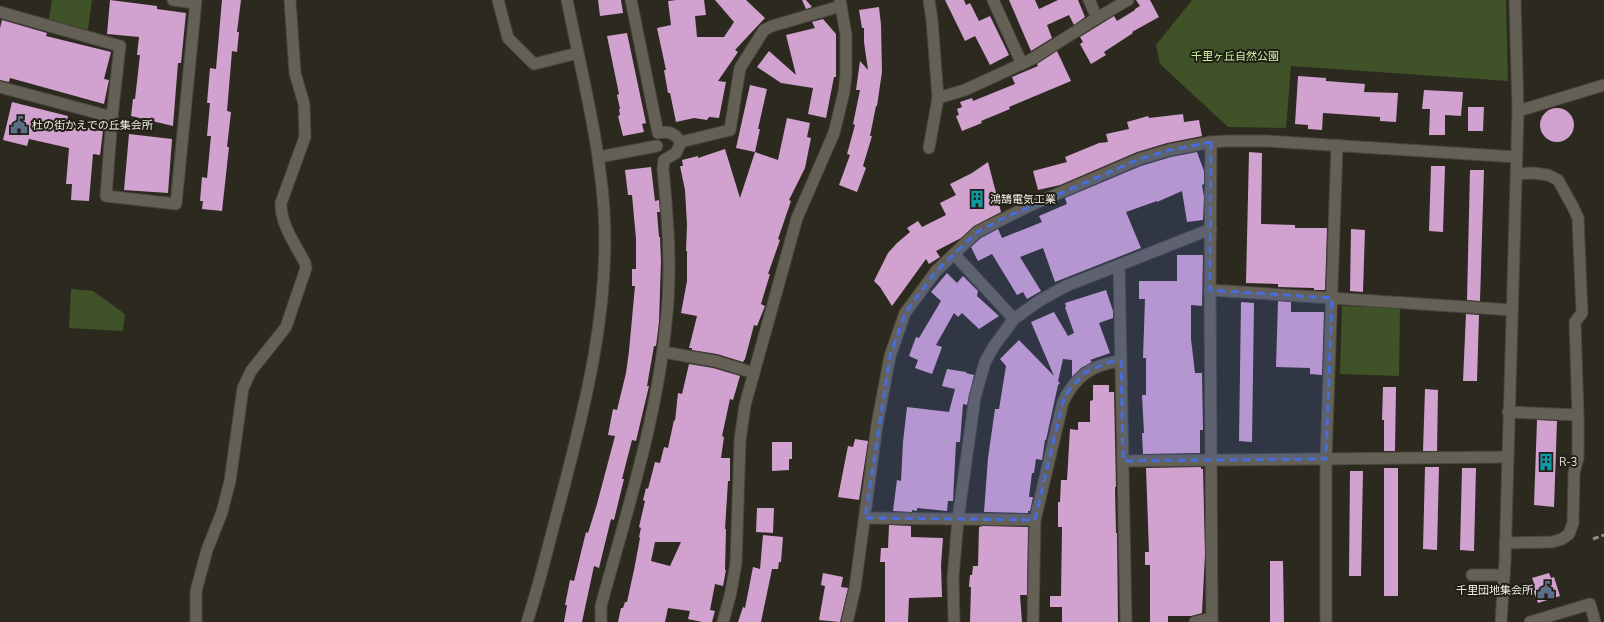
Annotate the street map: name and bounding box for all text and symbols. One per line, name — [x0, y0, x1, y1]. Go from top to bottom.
park label: 千里ヶ丘自然公園 — [1191, 49, 1279, 64]
public building icon: 杜の街かえでの丘集会所 — [9, 115, 29, 135]
place label: 杜の街かえでの丘集会所 — [32, 118, 154, 133]
building icon: 鴻鵠電気工業 — [967, 189, 987, 209]
place label: 鴻鵠電気工業 — [990, 192, 1056, 207]
building icon: R-3 — [1536, 452, 1556, 472]
place label: R-3 — [1559, 455, 1577, 470]
public building icon: 千里団地集会所 — [1536, 580, 1556, 600]
place label: 千里団地集会所 — [1456, 583, 1534, 598]

